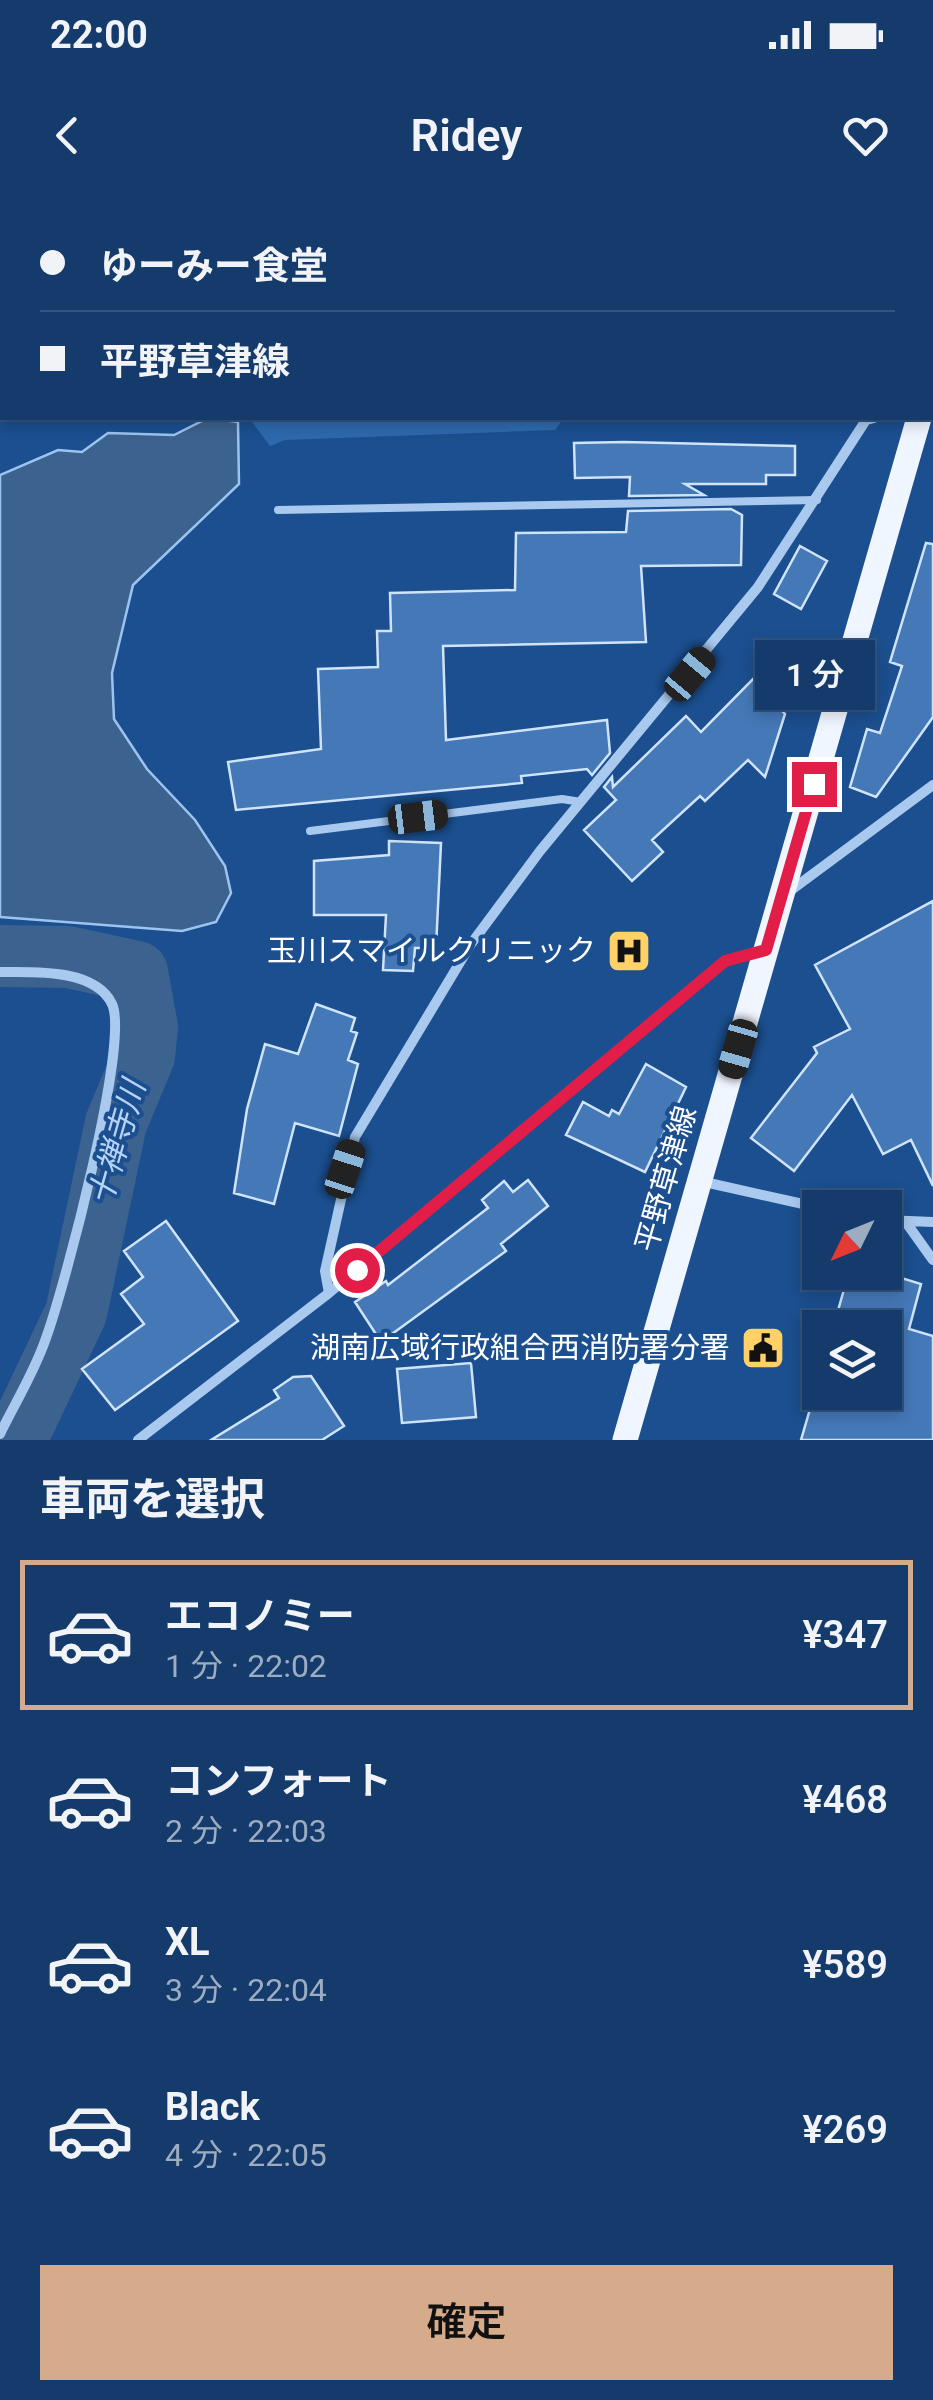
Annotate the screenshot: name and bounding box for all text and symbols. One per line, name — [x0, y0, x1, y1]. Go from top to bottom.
text: 22:00 — [50, 13, 148, 57]
icon: back — [40, 108, 95, 163]
icon: heart — [838, 108, 893, 163]
text: Ridey — [411, 109, 522, 162]
text: ゆーみー食堂 — [100, 244, 328, 288]
text: 平野草津線 — [100, 340, 290, 384]
callout: 1 分 — [754, 639, 874, 709]
car — [659, 641, 721, 707]
text: 1 分 — [786, 656, 844, 694]
route end — [792, 762, 837, 807]
car — [386, 798, 450, 836]
hospital icon: 玉川スマイルクリニック — [606, 928, 652, 974]
place label: 玉川スマイルクリニック — [267, 933, 596, 968]
car — [715, 1016, 761, 1082]
water label: 十禅寺川 — [81, 1073, 154, 1210]
street label: 平野草津線 — [628, 1102, 703, 1256]
car — [321, 1136, 369, 1202]
north arrow — [802, 1190, 902, 1290]
map controls — [802, 1190, 902, 1410]
route start — [335, 1248, 380, 1293]
button: layers — [802, 1310, 902, 1410]
public building icon: 湖南広域行政組合西消防署分署 — [740, 1325, 786, 1371]
place label: 湖南広域行政組合西消防署分署 — [310, 1330, 730, 1365]
text: 車両を選択 — [40, 1473, 265, 1526]
icon: car — [45, 1590, 135, 1680]
text: エコノミー — [165, 1594, 355, 1638]
text: ¥347 — [803, 1613, 888, 1657]
text: 1 分 · 22:02 — [165, 1647, 327, 1685]
icon: car — [45, 1755, 135, 1845]
text: コンフォート — [165, 1759, 392, 1803]
text: ¥468 — [803, 1778, 888, 1822]
text: 2 分 · 22:03 — [165, 1812, 327, 1850]
icon: car — [45, 1920, 135, 2010]
text: XL — [165, 1920, 210, 1964]
text: ¥589 — [803, 1943, 888, 1987]
text: 3 分 · 22:04 — [165, 1971, 327, 2009]
icon: car — [45, 2085, 135, 2175]
text: Black — [165, 2085, 260, 2129]
text: ¥269 — [803, 2108, 888, 2152]
text: 4 分 · 22:05 — [165, 2136, 327, 2174]
button: 確定 — [40, 2265, 893, 2380]

